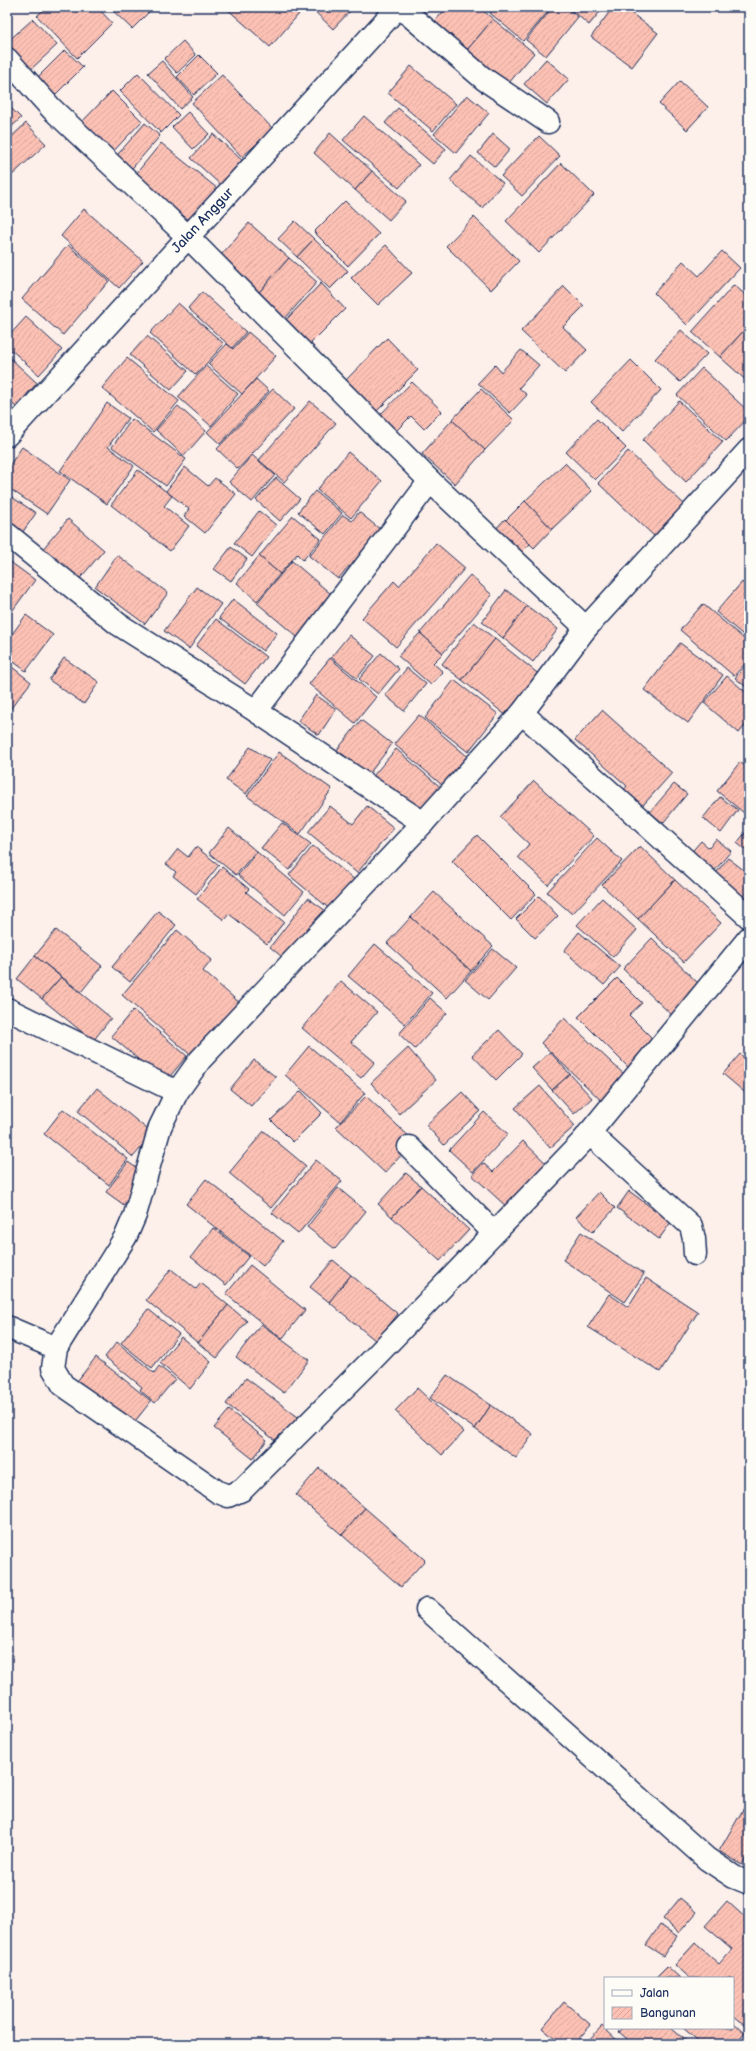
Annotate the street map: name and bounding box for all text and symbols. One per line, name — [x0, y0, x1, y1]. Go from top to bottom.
street label: Jalan Anggur — [168, 183, 238, 257]
legend — [604, 1977, 734, 2029]
text: Jalan — [640, 1986, 669, 2001]
text: Bangunan — [640, 2006, 696, 2021]

